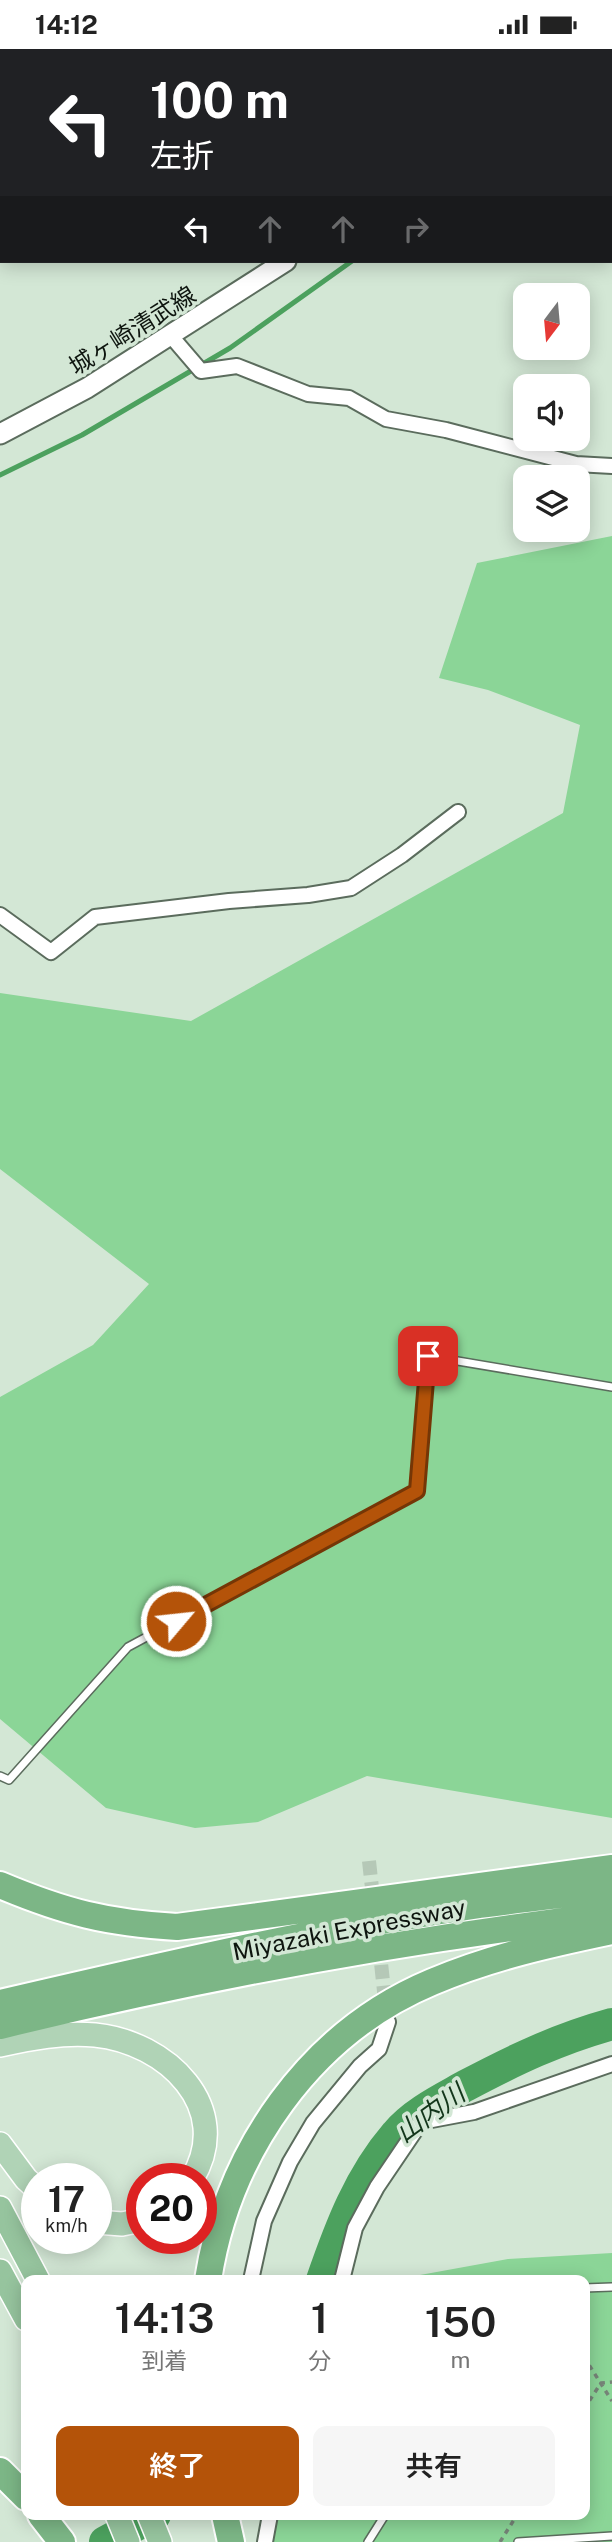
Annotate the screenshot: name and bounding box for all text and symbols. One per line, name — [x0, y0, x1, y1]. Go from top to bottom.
text: 14:12 — [35, 9, 98, 40]
text: 100 m — [150, 71, 289, 129]
icon: left — [35, 77, 126, 168]
text: 左折 — [150, 137, 214, 174]
icon: left — [178, 210, 216, 248]
icon: ahead — [251, 210, 289, 248]
icon: ahead — [324, 210, 362, 248]
icon: right — [397, 210, 435, 248]
street label: 城ヶ崎清武線 — [64, 280, 200, 380]
north arrow — [513, 283, 590, 361]
map controls — [513, 283, 590, 542]
button: sound — [513, 374, 590, 451]
button: layers — [513, 465, 590, 542]
pin — [398, 1326, 458, 1386]
icon: arrive — [409, 1337, 447, 1375]
position arrow — [139, 1584, 213, 1658]
street label: Miyazaki Expressway — [230, 1893, 468, 1965]
water label: 山内川 — [389, 2076, 473, 2148]
speed limit sign: 20 — [126, 2163, 217, 2254]
text: 17 — [48, 2179, 85, 2220]
text: km/h — [45, 2215, 88, 2236]
text: 14:13 — [115, 2293, 215, 2342]
text: 1 — [311, 2293, 328, 2342]
text: 150 — [425, 2297, 496, 2346]
text: m — [451, 2346, 471, 2373]
text: 到着 — [142, 2347, 188, 2374]
text: 分 — [308, 2347, 331, 2374]
button: 終了 — [56, 2426, 299, 2506]
button: 共有 — [313, 2426, 555, 2506]

